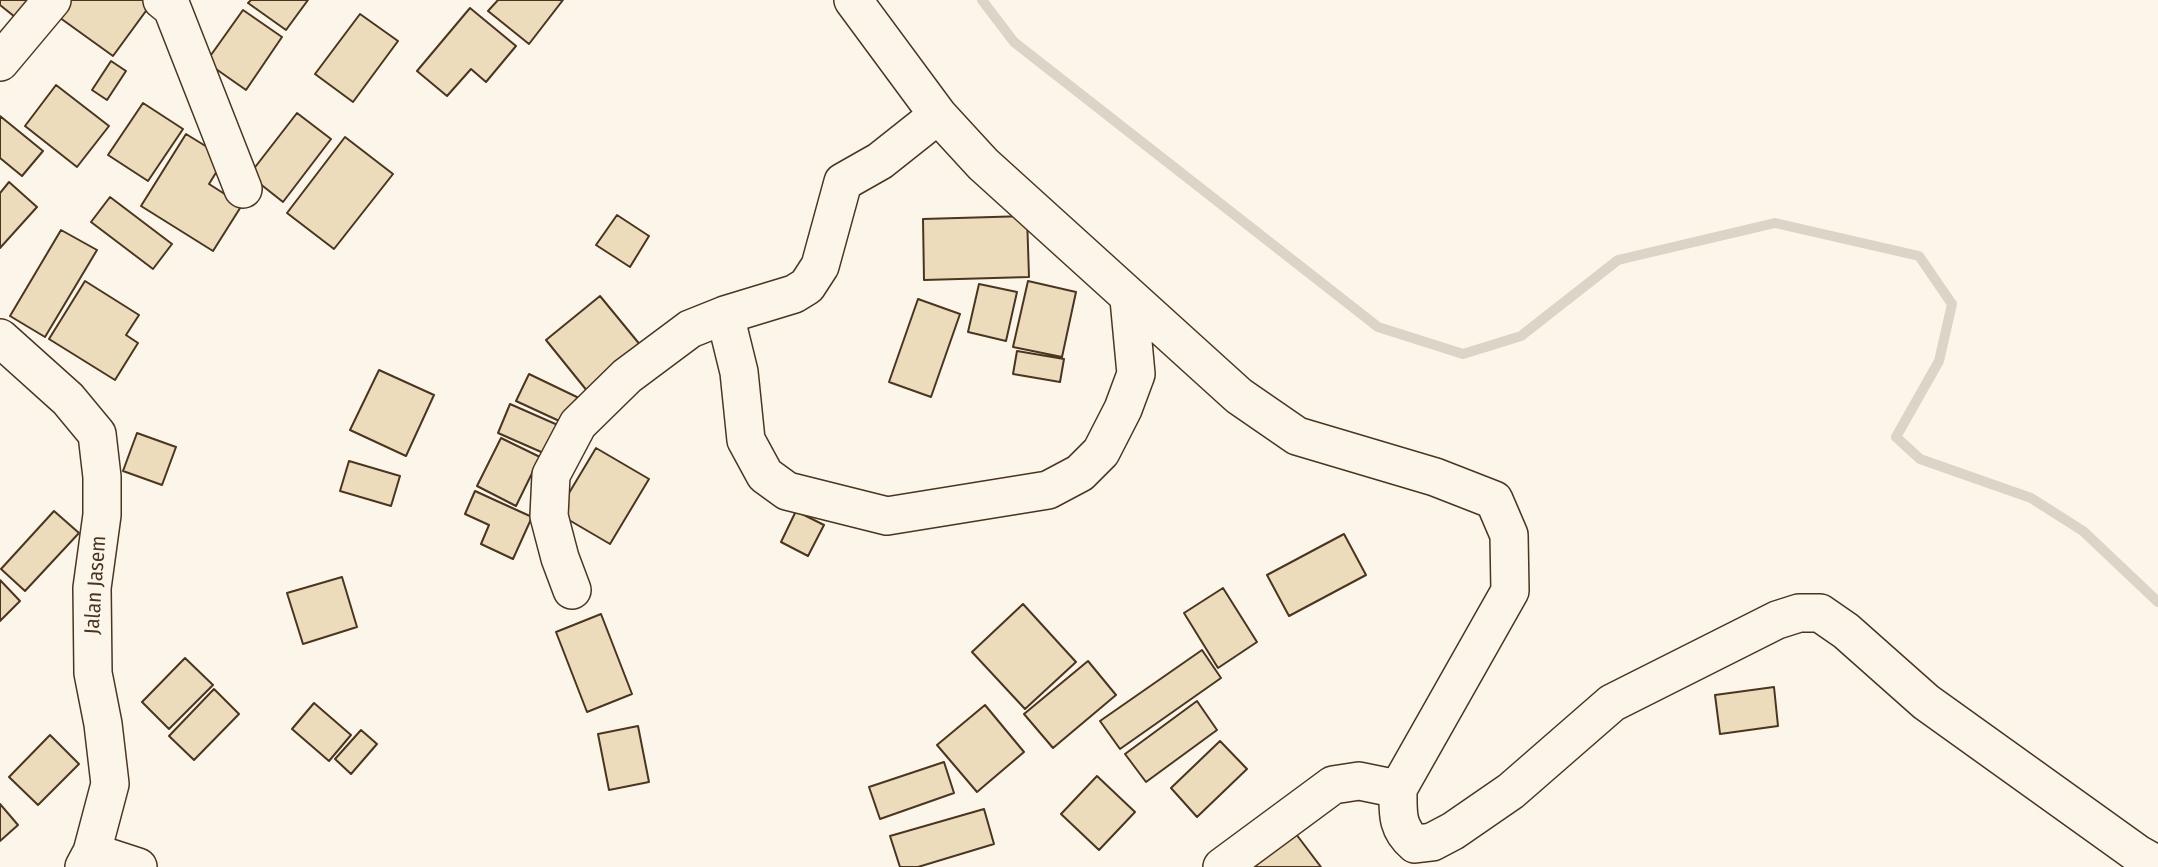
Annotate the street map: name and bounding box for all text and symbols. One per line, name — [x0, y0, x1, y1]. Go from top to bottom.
street label: Jalan Jasem — [80, 535, 112, 635]

